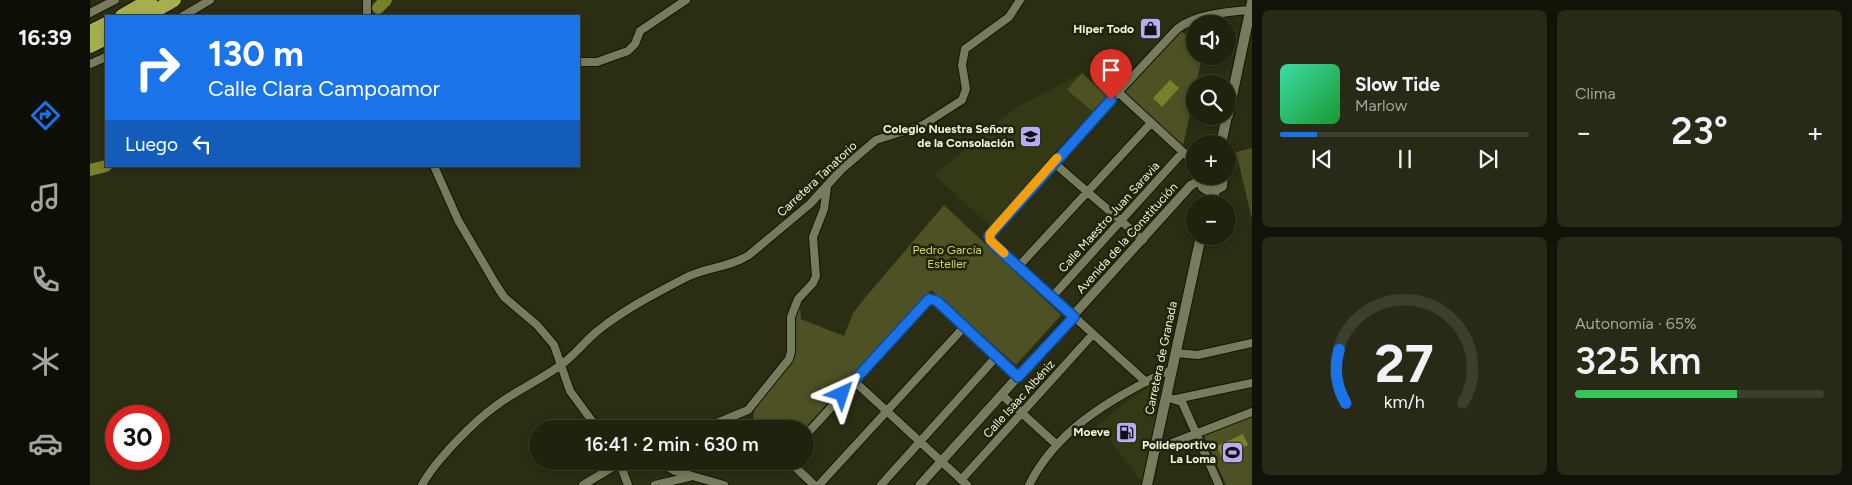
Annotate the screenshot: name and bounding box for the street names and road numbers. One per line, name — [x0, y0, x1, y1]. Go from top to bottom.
street label: Carretera Tanatorio — [774, 138, 860, 219]
street label: Calle Maestro Juan Saravia — [1056, 159, 1162, 275]
street label: Avenida de la Constitución — [1074, 180, 1181, 296]
street label: Carretera de Granada — [1142, 300, 1180, 416]
street label: Calle Isaac Albéniz — [980, 357, 1058, 441]

